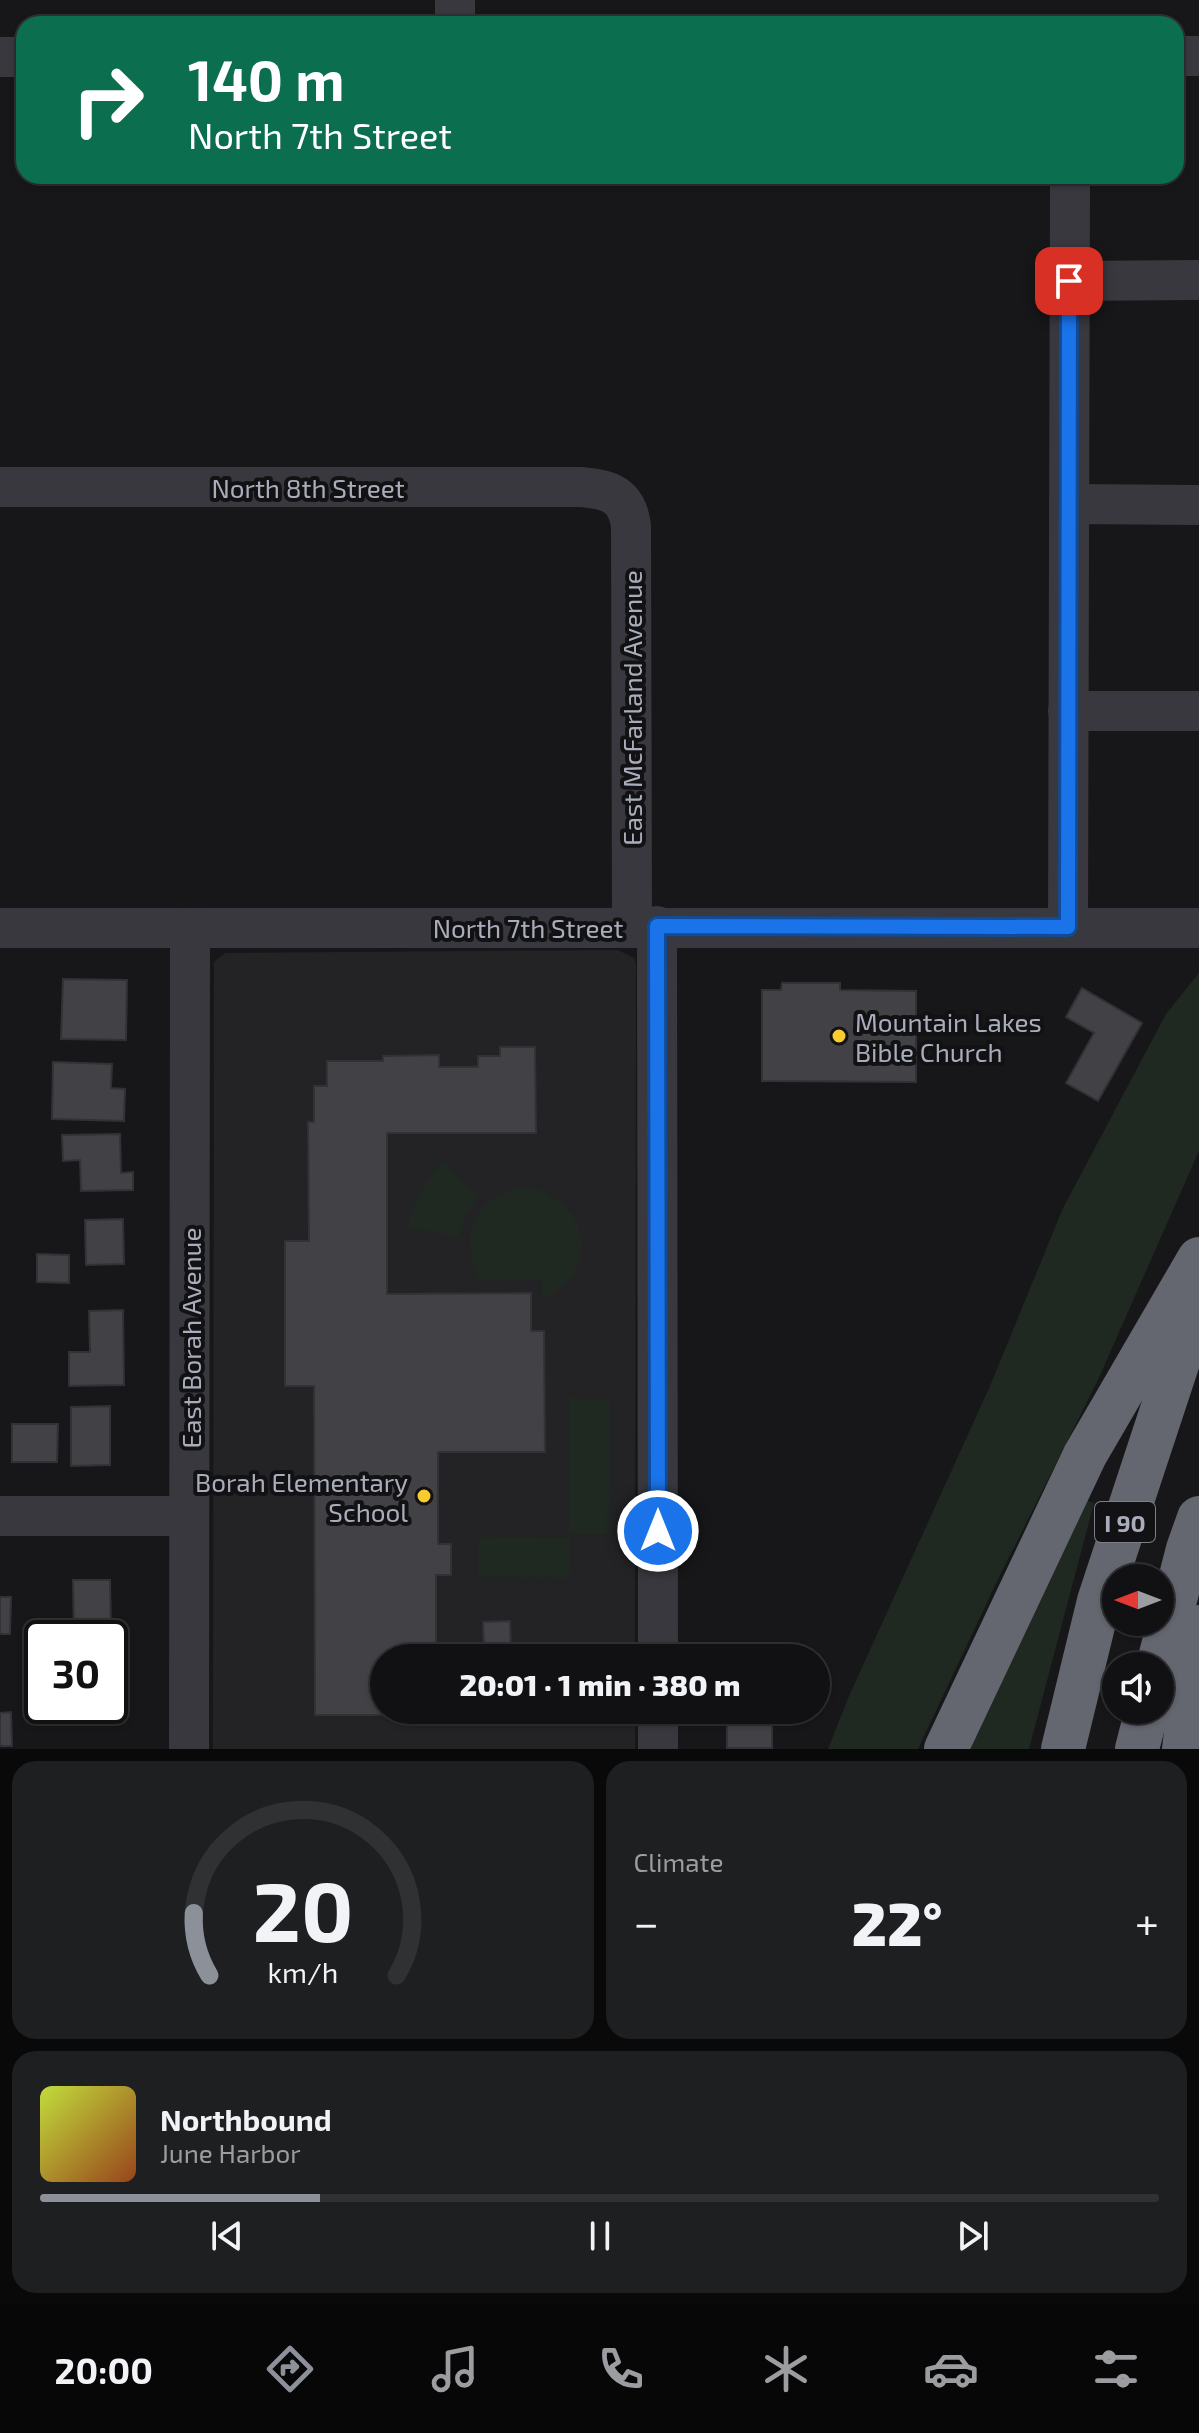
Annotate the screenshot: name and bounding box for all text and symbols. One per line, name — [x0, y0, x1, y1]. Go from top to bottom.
text: 140 m — [188, 45, 345, 112]
icon: right — [56, 48, 160, 152]
text: North 7th Street — [188, 113, 452, 156]
pin — [1035, 247, 1103, 315]
icon: arrive — [1047, 259, 1091, 303]
street label: North 8th Street — [211, 472, 405, 503]
street label: East McFarland Avenue — [616, 570, 647, 846]
street label: North 7th Street — [433, 912, 623, 943]
place label: Mountain Lakes Bible Church — [855, 1006, 1042, 1067]
marker: Mountain Lakes Bible Church — [830, 1027, 848, 1045]
street label: East Borah Avenue — [175, 1228, 206, 1448]
place label: Borah Elementary School — [195, 1466, 408, 1527]
marker: Borah Elementary School — [415, 1487, 433, 1505]
position arrow — [616, 1489, 700, 1573]
road number: I 90 — [1095, 1502, 1155, 1542]
north arrow — [1102, 1564, 1174, 1636]
map controls — [1102, 1564, 1174, 1724]
speed limit sign: 30 — [24, 1620, 128, 1724]
button: sound — [1102, 1652, 1174, 1724]
text: 20:01 · 1 min · 380 m — [459, 1666, 741, 1702]
text: Climate — [634, 1846, 723, 1877]
text: 20 — [252, 1859, 353, 1959]
text: 22° — [852, 1886, 942, 1958]
text: − — [634, 1895, 659, 1948]
text: + — [1135, 1895, 1159, 1948]
text: km/h — [267, 1954, 338, 1989]
text: Northbound — [160, 2101, 332, 2137]
text: June Harbor — [160, 2137, 301, 2168]
icon: previous — [205, 2214, 249, 2258]
icon: pause — [578, 2214, 622, 2258]
icon: next — [951, 2214, 995, 2258]
icon: directions — [262, 2341, 318, 2397]
icon: music — [427, 2341, 483, 2397]
icon: phone — [593, 2341, 649, 2397]
icon: climate — [758, 2341, 814, 2397]
icon: car — [923, 2341, 979, 2397]
icon: filters — [1088, 2341, 1144, 2397]
text: 20:00 — [55, 2348, 153, 2391]

